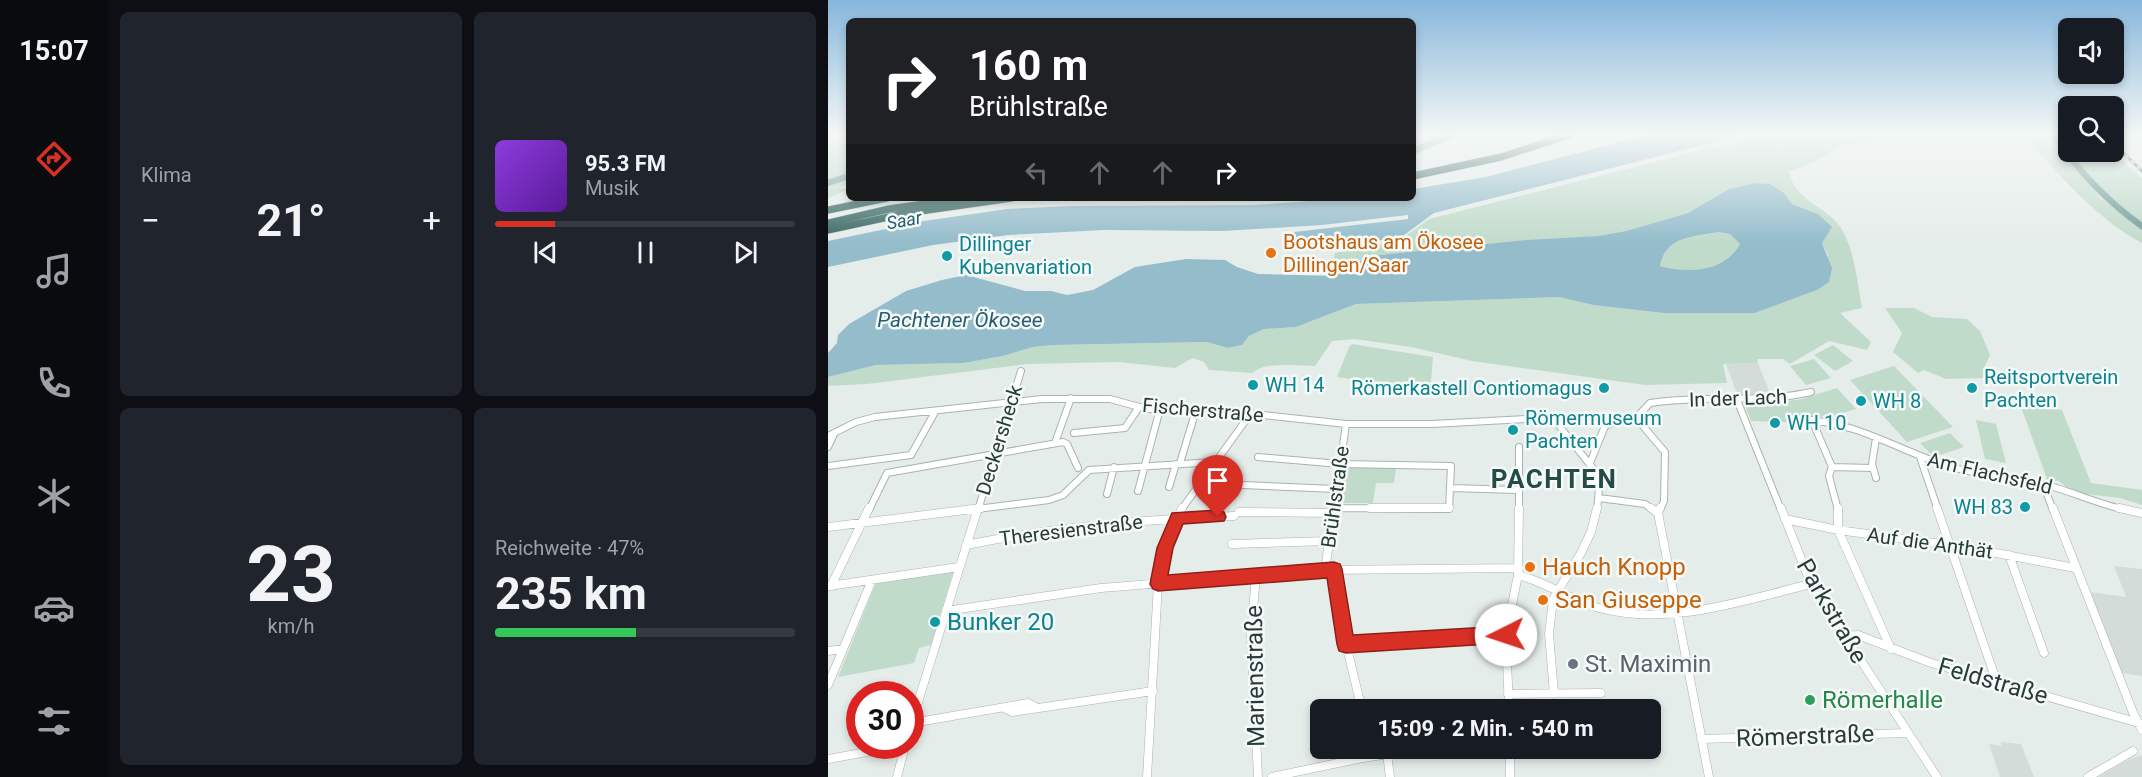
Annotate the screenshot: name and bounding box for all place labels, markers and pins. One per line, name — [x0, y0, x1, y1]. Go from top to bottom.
place label: Bootshaus am Ökosee Dillingen/Saar — [1283, 230, 1484, 277]
place label: Dillinger Kubenvariation — [959, 232, 1092, 279]
marker: Bootshaus am Ökosee Dillingen/Saar — [1264, 246, 1278, 260]
marker: Dillinger Kubenvariation — [940, 249, 954, 263]
place label: Reitsportverein Pachten — [1984, 365, 2118, 412]
place label: WH 14 — [1265, 373, 1324, 397]
place label: Römerkastell Contiomagus — [1351, 376, 1592, 400]
marker: WH 14 — [1246, 378, 1260, 392]
marker: Römerkastell Contiomagus — [1597, 381, 1611, 395]
marker: Reitsportverein Pachten — [1965, 381, 1979, 395]
place label: WH 8 — [1873, 389, 1921, 413]
marker: WH 8 — [1854, 394, 1868, 408]
place label: Römermuseum Pachten — [1525, 406, 1662, 453]
place label: WH 10 — [1787, 411, 1846, 435]
marker: WH 10 — [1768, 416, 1782, 430]
marker: Römermuseum Pachten — [1506, 423, 1520, 437]
pin — [1192, 455, 1243, 517]
place label: WH 83 — [1954, 495, 2013, 519]
marker: WH 83 — [2018, 500, 2032, 514]
place label: Hauch Knopp — [1542, 553, 1686, 581]
marker: Hauch Knopp — [1523, 560, 1537, 574]
place label: San Giuseppe — [1555, 586, 1702, 614]
marker: San Giuseppe — [1536, 593, 1550, 607]
place label: Bunker 20 — [947, 608, 1054, 636]
marker: Bunker 20 — [928, 615, 942, 629]
place label: St. Maximin — [1585, 650, 1711, 678]
marker: St. Maximin — [1566, 657, 1580, 671]
place label: Römerhalle — [1822, 686, 1943, 714]
marker: Römerhalle — [1803, 693, 1817, 707]

